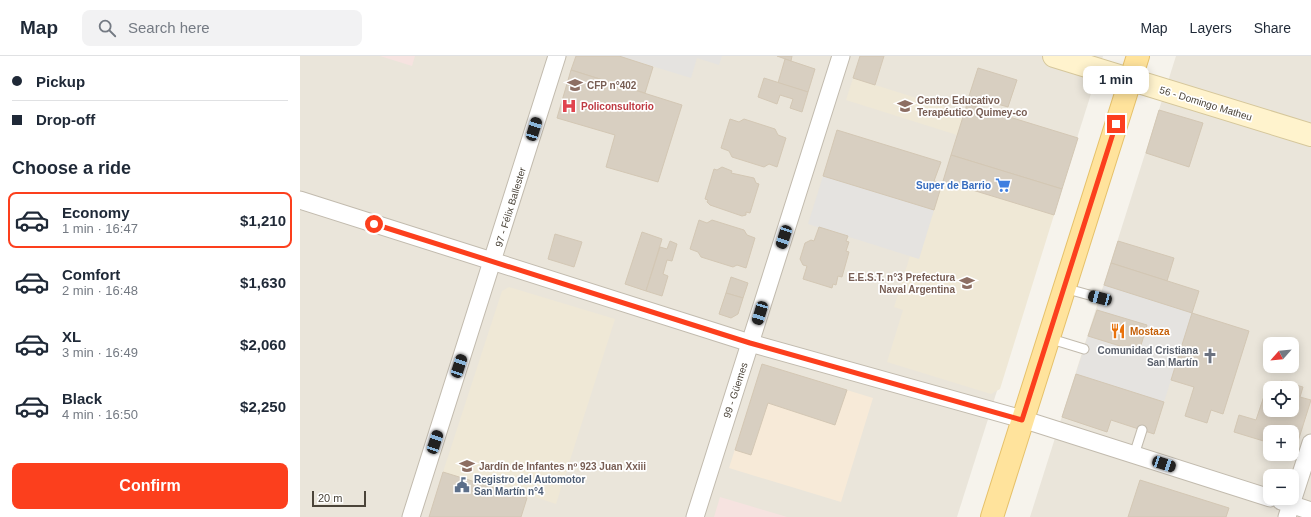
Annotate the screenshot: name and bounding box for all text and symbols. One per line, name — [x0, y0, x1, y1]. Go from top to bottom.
search box — [82, 10, 362, 46]
text: Map — [20, 17, 58, 38]
icon: search — [96, 17, 118, 39]
text: Search here — [128, 19, 210, 36]
text: Map — [1140, 20, 1168, 36]
text: Layers — [1190, 20, 1232, 36]
text: Share — [1254, 20, 1291, 36]
callout: 1 min — [1083, 66, 1149, 94]
text: 1 min — [1099, 72, 1133, 87]
text: Pickup — [36, 73, 85, 90]
school or university icon: CFP n°402 — [566, 76, 584, 94]
place label: CFP n°402 — [587, 80, 637, 91]
street label: 56 - Domingo Matheu — [1158, 84, 1253, 123]
place label: Centro Educativo Terapéutico Quimey-co — [917, 95, 1027, 118]
hospital icon: Policonsultorio — [560, 97, 578, 115]
school or university icon: Centro Educativo Terapéutico Quimey-co — [896, 97, 914, 115]
place label: Policonsultorio — [581, 101, 654, 112]
text: Drop-off — [36, 111, 95, 128]
route end — [1107, 115, 1125, 133]
car — [525, 116, 543, 142]
text: Choose a ride — [12, 158, 131, 178]
street label: 97 - Félix Ballester — [493, 165, 528, 248]
supermarket icon: Super de Barrio — [994, 176, 1012, 194]
place label: Super de Barrio — [916, 180, 991, 191]
icon: car — [14, 202, 50, 238]
text: Economy — [62, 204, 130, 221]
text: $1,210 — [240, 212, 286, 229]
route start — [365, 215, 383, 233]
text: 1 min · 16:47 — [62, 221, 138, 236]
car — [775, 224, 793, 250]
icon: car — [14, 264, 50, 300]
text: Comfort — [62, 266, 120, 283]
place label: E.E.S.T. n°3 Prefectura Naval Argentina — [848, 272, 955, 295]
text: $1,630 — [240, 274, 286, 291]
school or university icon: E.E.S.T. n°3 Prefectura Naval Argentina — [958, 274, 976, 292]
text: 2 min · 16:48 — [62, 283, 138, 298]
car — [1087, 289, 1113, 307]
car — [751, 300, 769, 326]
restaurant icon: Mostaza — [1109, 322, 1127, 340]
icon: car — [14, 326, 50, 362]
place label: Mostaza — [1130, 326, 1170, 337]
text: XL — [62, 328, 81, 345]
text: $2,060 — [240, 336, 286, 353]
north arrow — [1263, 337, 1299, 373]
map controls — [1263, 337, 1299, 505]
text: 3 min · 16:49 — [62, 345, 138, 360]
place label: Comunidad Cristiana San Martín — [1097, 345, 1198, 368]
church icon: Comunidad Cristiana San Martín — [1201, 347, 1219, 365]
car — [450, 353, 468, 379]
street label: 99 - Güemes — [721, 361, 750, 419]
button: locate — [1263, 381, 1299, 417]
icon: car — [14, 388, 50, 424]
text: Black — [62, 390, 102, 407]
text: $2,250 — [240, 398, 286, 415]
text: 4 min · 16:50 — [62, 407, 138, 422]
button: + — [1263, 425, 1299, 461]
car — [426, 429, 444, 455]
car — [1151, 455, 1177, 473]
school or university icon: Jardín de Infantes nº 923 Juan Xxiii — [458, 457, 476, 475]
place label: Jardín de Infantes nº 923 Juan Xxiii — [479, 461, 646, 472]
button: Confirm — [12, 463, 288, 509]
button: − — [1263, 469, 1299, 505]
place label: Registro del Automotor San Martín n°4 — [474, 474, 585, 497]
public building icon: Registro del Automotor San Martín n°4 — [453, 476, 471, 494]
scale bar — [312, 489, 366, 508]
text: 20 m — [318, 492, 342, 504]

